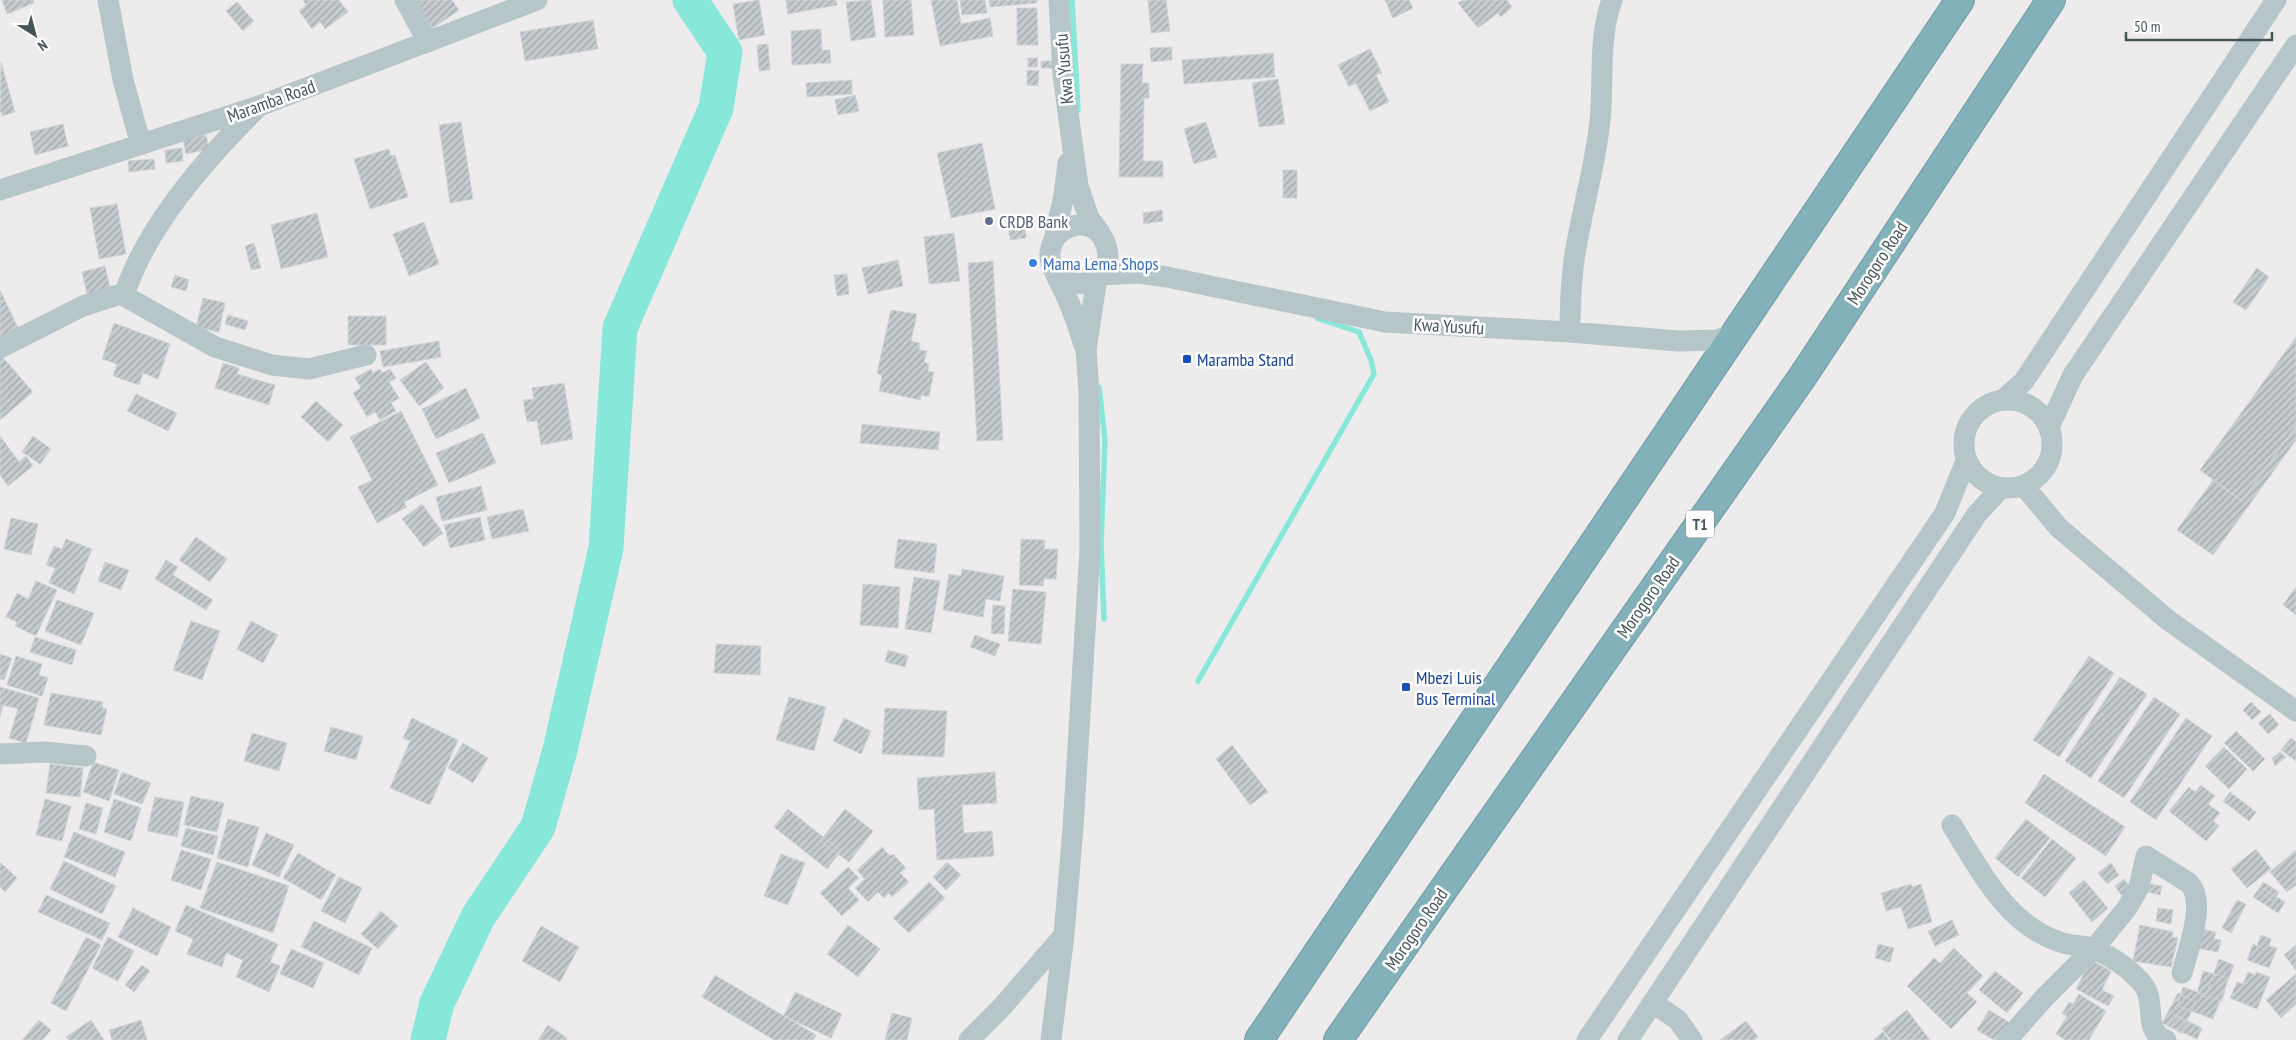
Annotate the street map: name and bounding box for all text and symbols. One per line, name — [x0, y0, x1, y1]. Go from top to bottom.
north arrow — [10, 10, 60, 60]
scale bar — [2126, 10, 2272, 42]
text: 50 m — [2134, 17, 2160, 36]
street label: Kwa Yusufu — [1049, 33, 1079, 105]
text: N — [34, 36, 51, 55]
street label: Maramba Road — [224, 74, 318, 128]
place label: CRDB Bank — [999, 210, 1068, 233]
marker: CRDB Bank — [983, 215, 995, 227]
street label: Morogoro Road — [1842, 217, 1912, 309]
place label: Mama Lema Shops — [1043, 252, 1159, 275]
marker: Mama Lema Shops — [1027, 257, 1039, 269]
street label: Kwa Yusufu — [1413, 313, 1485, 339]
place label: Maramba Stand — [1197, 348, 1294, 371]
marker: Maramba Stand — [1181, 353, 1193, 365]
road number: T1 — [1686, 510, 1714, 538]
street label: Morogoro Road — [1611, 552, 1685, 642]
place label: Mbezi Luis Bus Terminal — [1416, 666, 1496, 710]
marker: Mbezi Luis Bus Terminal — [1400, 681, 1412, 693]
street label: Morogoro Road — [1379, 884, 1453, 974]

